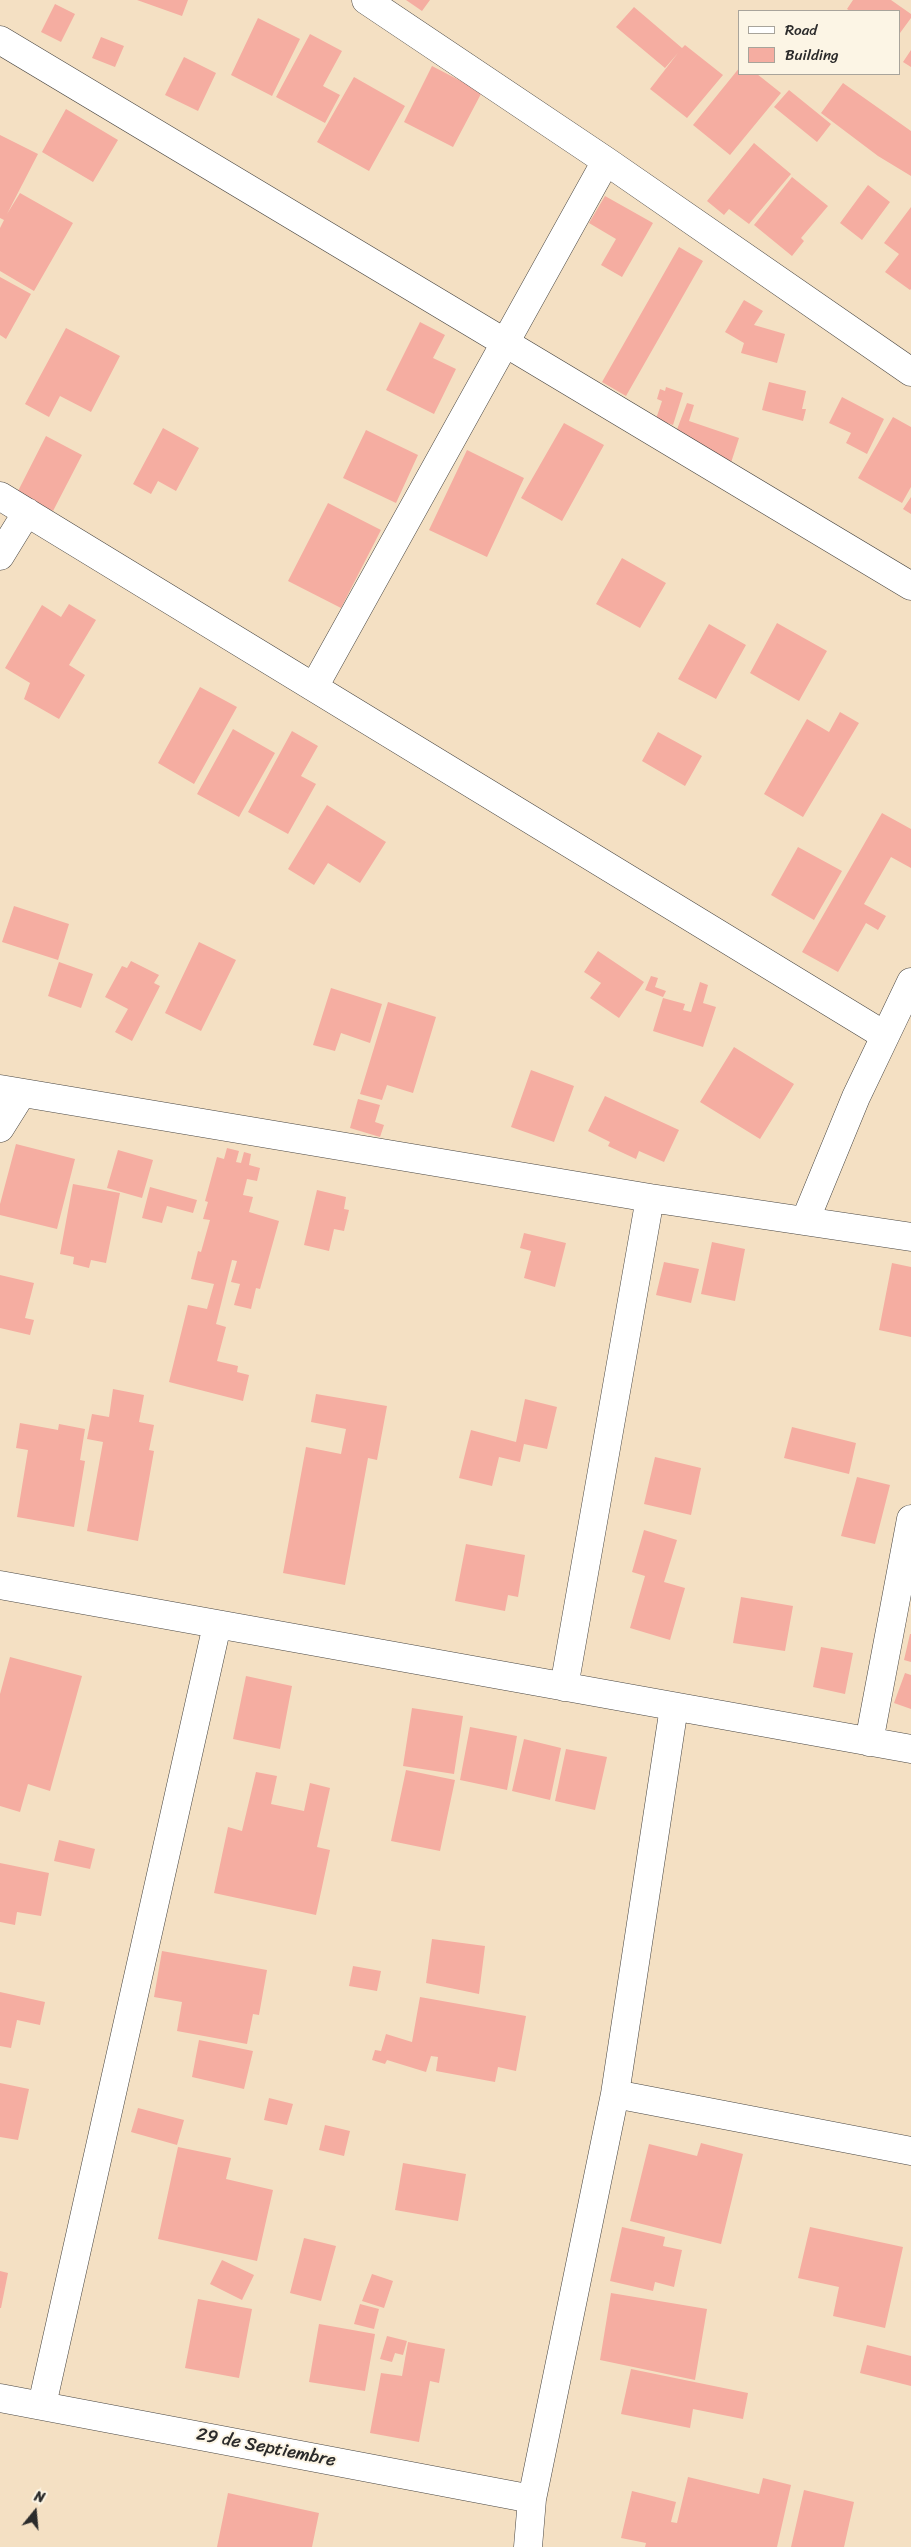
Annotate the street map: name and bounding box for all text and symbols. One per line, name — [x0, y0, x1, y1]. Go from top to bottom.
legend — [738, 10, 901, 75]
text: Road — [785, 17, 817, 43]
text: Building — [785, 42, 839, 68]
street label: 29 de Septiembre — [195, 2424, 337, 2472]
text: N — [31, 2484, 48, 2511]
north arrow — [10, 2487, 60, 2537]

